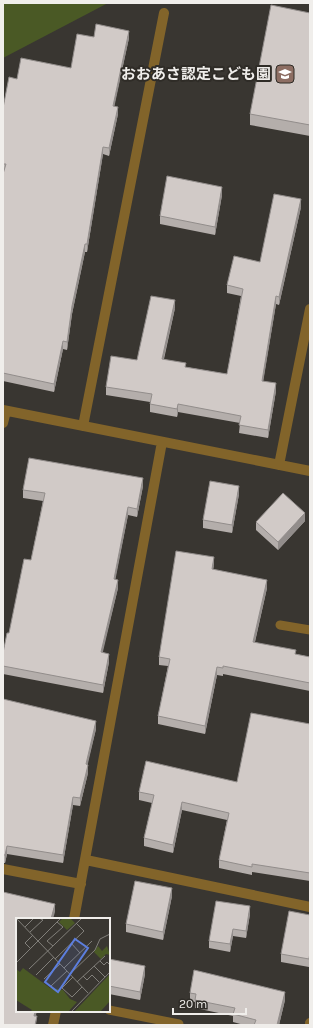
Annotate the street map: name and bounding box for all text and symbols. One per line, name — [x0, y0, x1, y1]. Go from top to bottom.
school or university icon: おおあさ認定こども園 — [274, 63, 296, 85]
place label: おおあさ認定こども園 — [121, 65, 271, 83]
inset map — [16, 918, 110, 1012]
scale bar — [173, 990, 246, 1016]
text: 20 m — [179, 997, 207, 1011]

